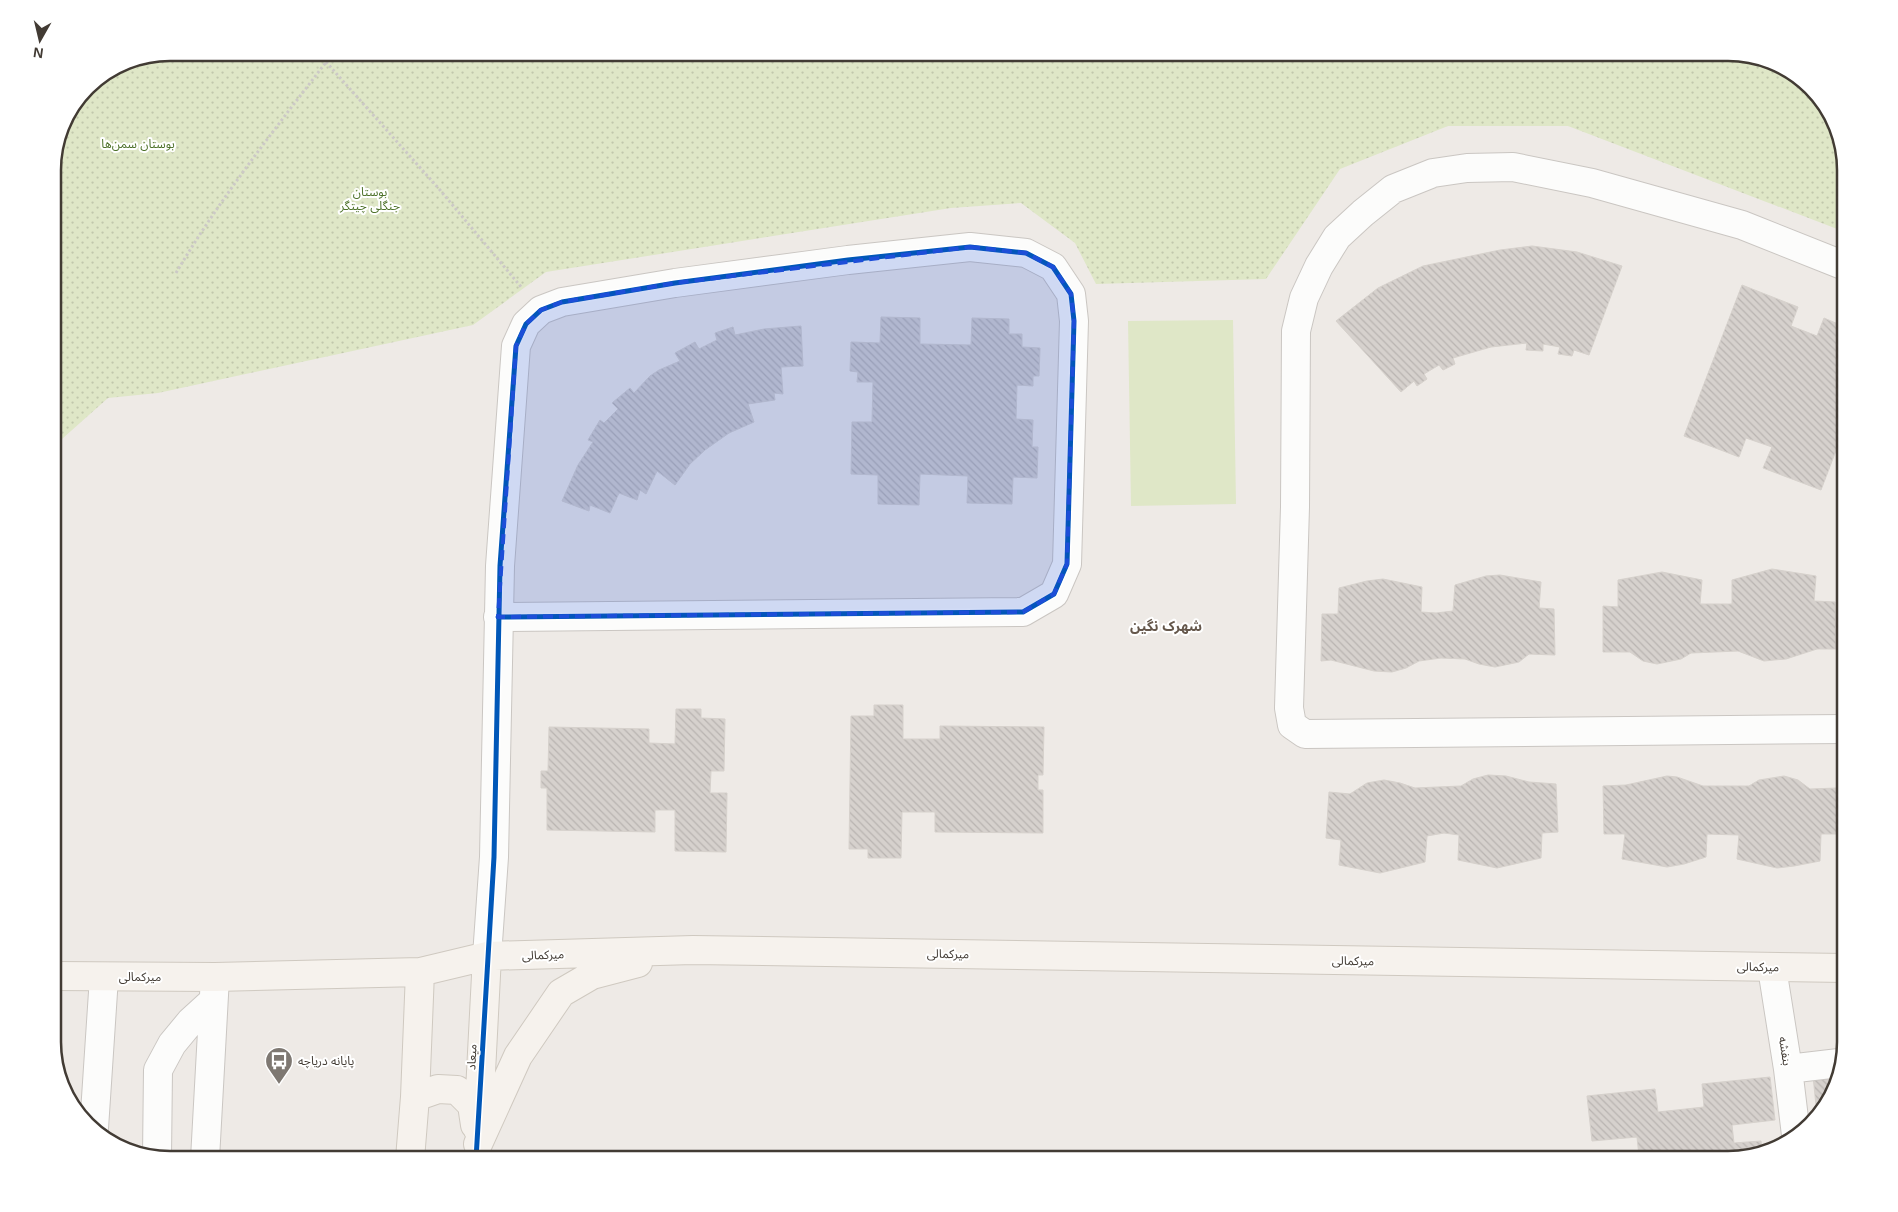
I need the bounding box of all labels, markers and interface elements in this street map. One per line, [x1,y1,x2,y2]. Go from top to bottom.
north arrow [15,15,65,65]
text: N [32,44,44,62]
park label: بوستان سمن‌ها [101,137,175,151]
park label: بوستان جنگلی چیتگر [339,185,400,214]
district label: شهرک نگین [1130,618,1202,635]
street label: میرکمالی [522,947,564,963]
street label: میرکمالی [927,947,969,961]
street label: میرکمالی [1332,954,1374,968]
street label: میرکمالی [1737,960,1779,974]
street label: میرکمالی [119,970,161,984]
street label: بنفشه [1776,1035,1794,1067]
street label: میعاد [464,1044,480,1070]
bus stop icon: پایانه دریاچه [264,1046,294,1085]
place label: پایانه دریاچه [298,1054,354,1069]

